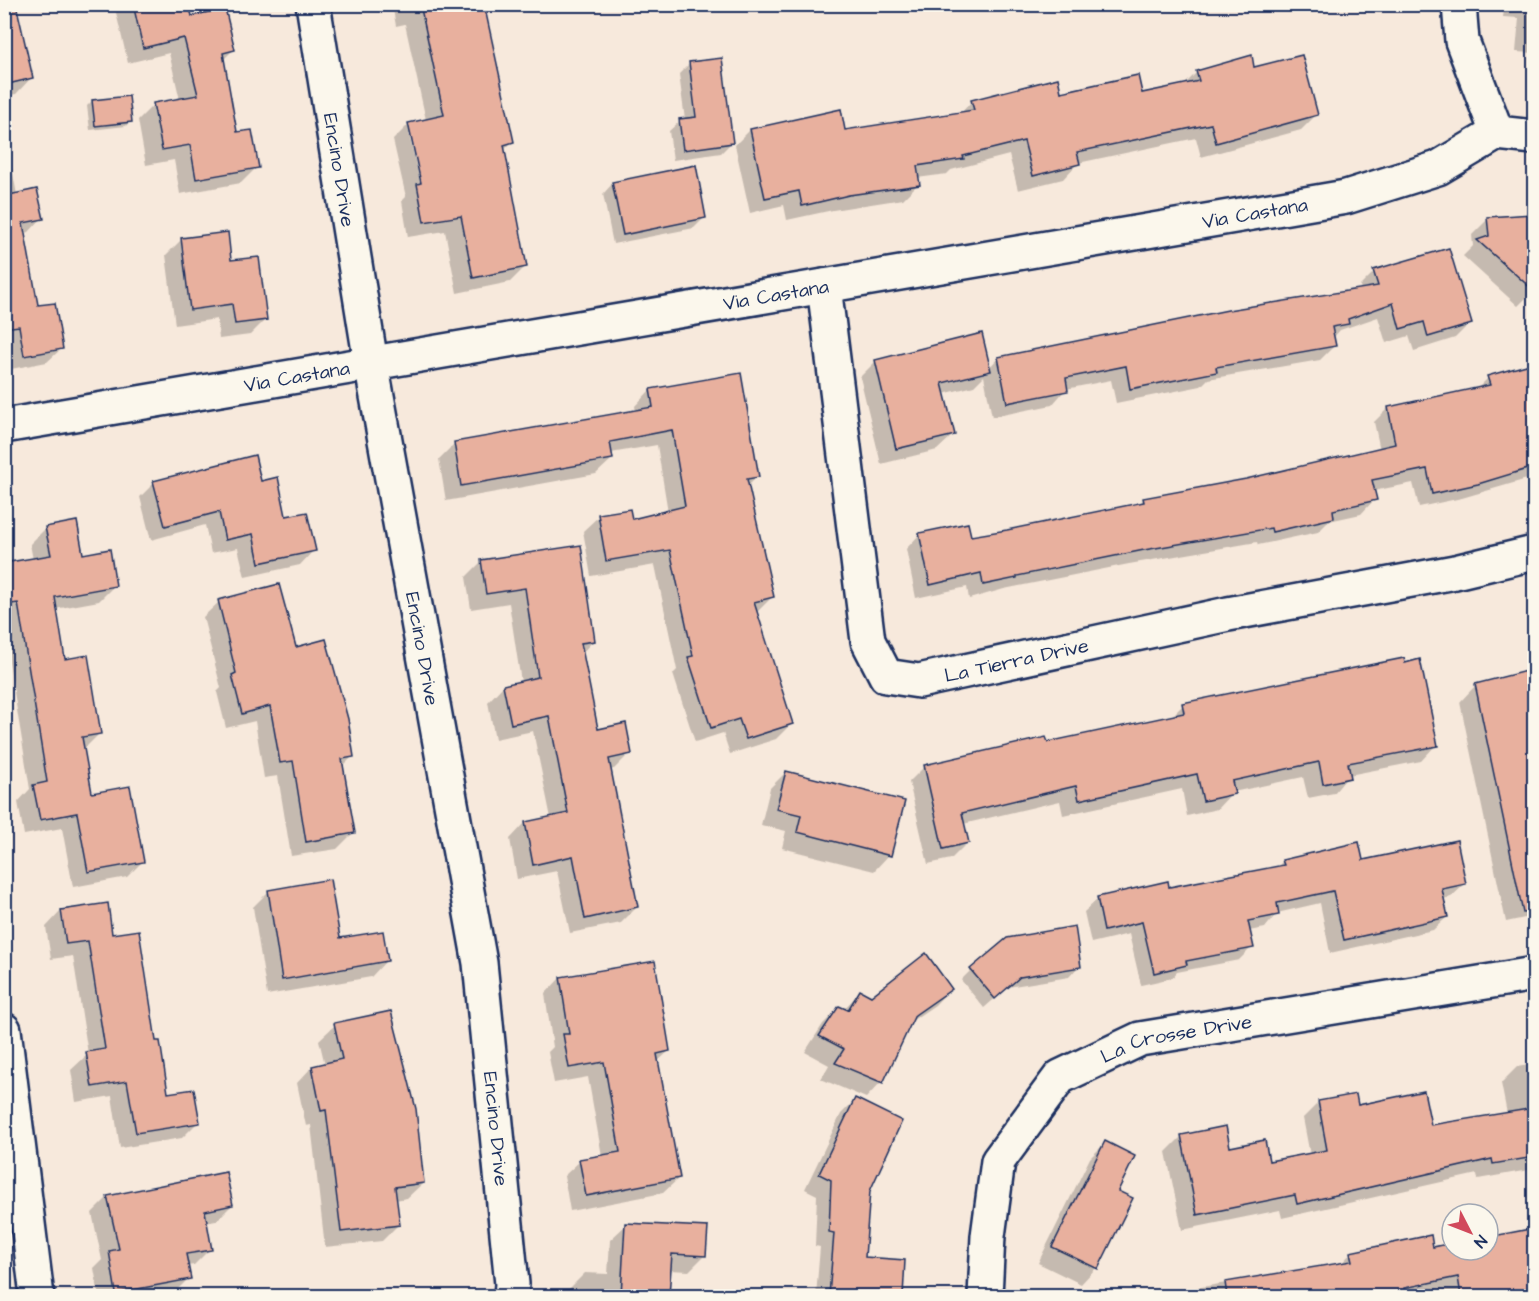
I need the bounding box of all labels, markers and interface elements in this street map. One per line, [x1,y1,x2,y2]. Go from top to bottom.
street label: Encino Drive [316,111,362,229]
street label: Via Castana [1200,191,1310,236]
street label: Via Castana [721,273,831,318]
street label: Via Castana [242,354,352,400]
street label: Encino Drive [398,590,446,708]
street label: La Tierra Drive [942,632,1091,690]
street label: La Crosse Drive [1096,1008,1254,1071]
street label: Encino Drive [476,1070,515,1188]
north arrow [1440,1202,1500,1262]
text: N [1469,1230,1492,1252]

